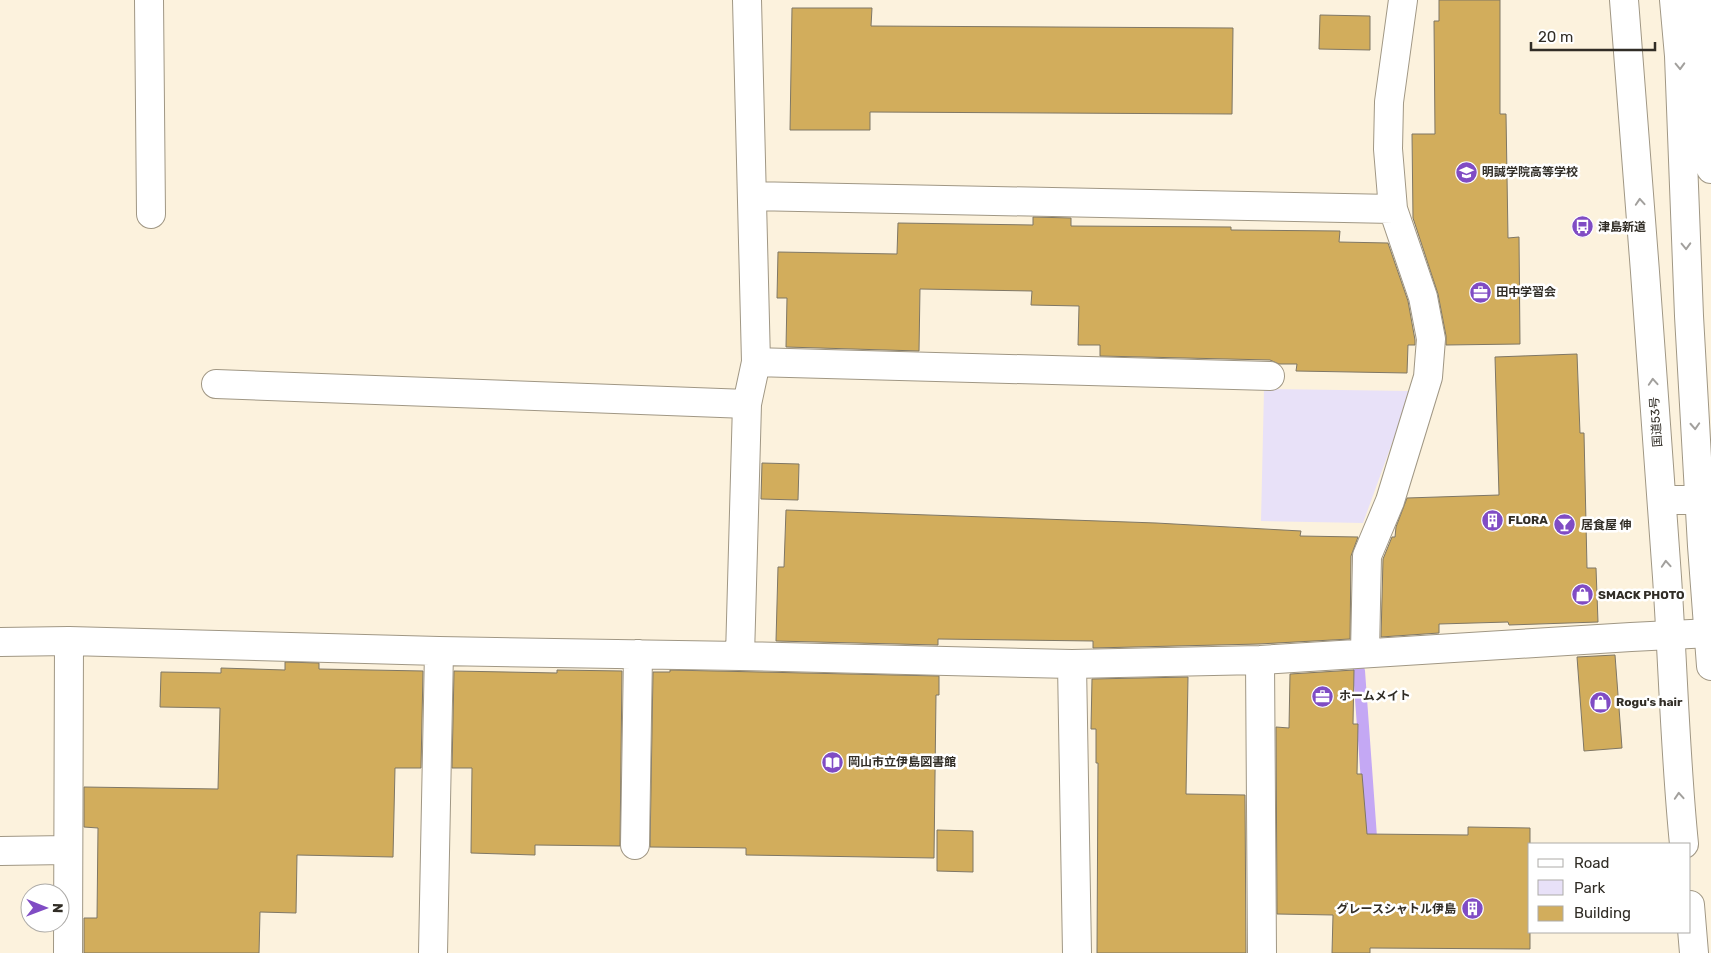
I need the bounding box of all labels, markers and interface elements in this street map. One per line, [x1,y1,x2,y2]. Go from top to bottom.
scale bar [1531,20,1655,52]
text: 20 m [1538,28,1573,46]
one-way arrow [1674,62,1685,70]
school or university icon: 明誠学院高等学校 [1454,160,1478,184]
place label: 明誠学院高等学校 [1482,165,1578,179]
one-way arrow [1634,198,1645,206]
bus stop icon: 津島新道 [1570,215,1594,239]
place label: 津島新道 [1598,220,1646,234]
one-way arrow [1681,242,1692,250]
office icon: 田中学習会 [1468,280,1492,304]
place label: 田中学習会 [1496,285,1556,299]
one-way arrow [1647,378,1658,386]
street label: 国道53号 [1647,396,1665,448]
one-way arrow [1690,422,1700,430]
building icon: FLORA [1480,508,1504,532]
place label: FLORA [1508,513,1548,527]
bar icon: 居食屋 伸 [1553,513,1577,537]
place label: 居食屋 伸 [1581,518,1632,532]
one-way arrow [1661,559,1672,567]
shop icon: SMACK PHOTO [1570,583,1594,607]
place label: SMACK PHOTO [1598,588,1685,602]
office icon: ホームメイト [1311,684,1335,708]
place label: ホームメイト [1339,689,1411,703]
shop icon: Rogu's hair [1588,690,1612,714]
place label: Rogu's hair [1616,695,1683,709]
library icon: 岡山市立伊島図書館 [820,750,844,774]
place label: 岡山市立伊島図書館 [848,755,956,769]
one-way arrow [1674,791,1685,799]
legend [1528,843,1691,933]
text: Road [1574,854,1610,872]
text: Park [1574,879,1605,897]
north arrow [20,883,70,933]
building icon: グレースシャトル伊島 [1460,897,1484,921]
place label: グレースシャトル伊島 [1337,902,1456,916]
text: N [49,903,66,913]
text: Building [1574,904,1631,922]

